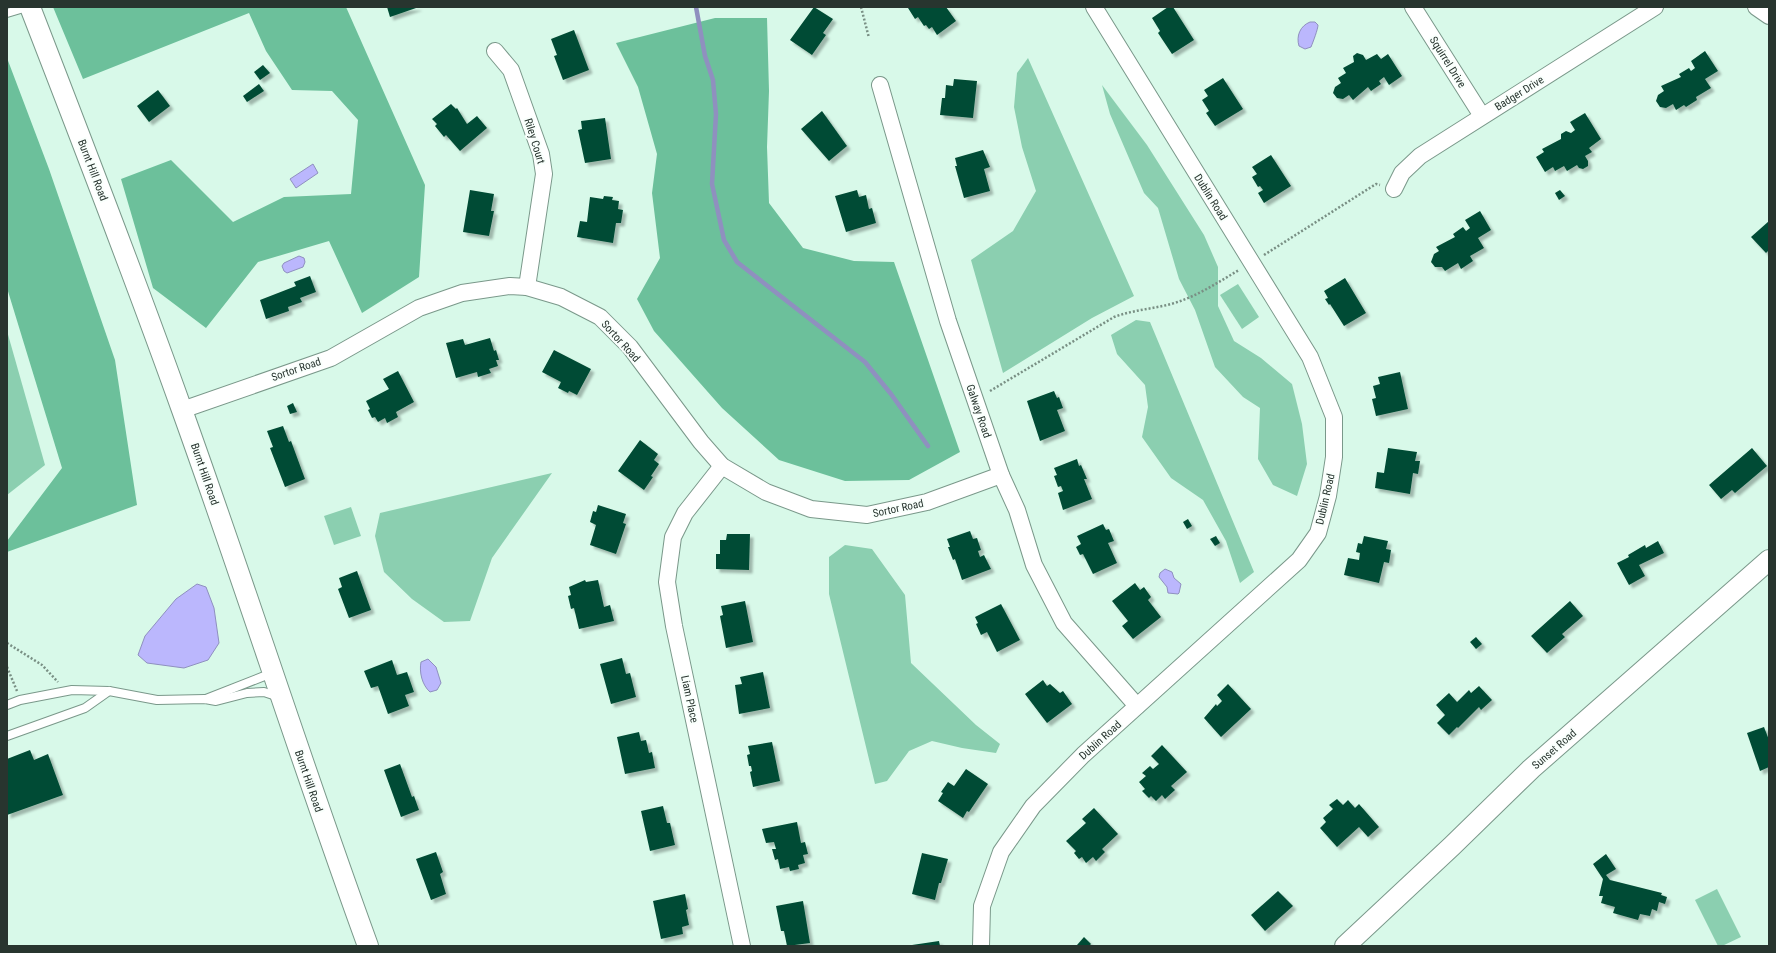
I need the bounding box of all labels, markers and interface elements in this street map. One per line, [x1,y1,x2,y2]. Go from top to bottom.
street label: Squirrel Drive [1427,34,1468,90]
street label: Badger Drive [1492,73,1546,114]
street label: Riley Court [521,117,548,166]
street label: Burnt Hill Road [75,138,110,203]
street label: Dublin Road [1191,172,1230,223]
street label: Sortor Road [599,318,643,365]
street label: Sortor Road [270,355,323,384]
street label: Galway Road [963,383,994,440]
street label: Burnt Hill Road [188,441,221,507]
street label: Dublin Road [1313,472,1338,526]
street label: Sortor Road [872,497,925,520]
street label: Liam Place [678,674,701,724]
street label: Dublin Road [1077,718,1124,763]
street label: Sunset Road [1530,727,1579,772]
street label: Burnt Hill Road [292,748,325,814]

